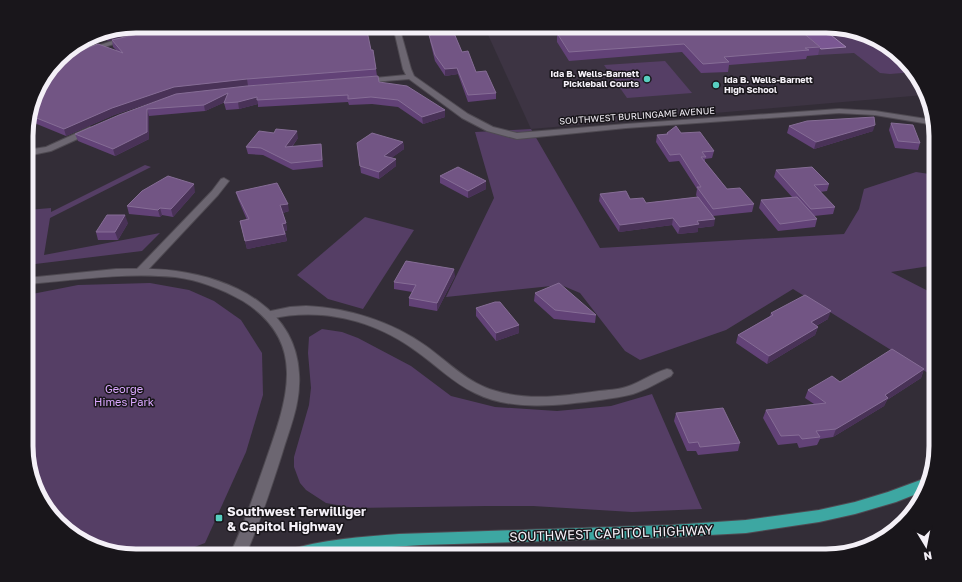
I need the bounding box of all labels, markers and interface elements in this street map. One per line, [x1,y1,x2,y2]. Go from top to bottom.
place label: Ida B. Wells-Barnett Pickleball Courts [550,68,639,89]
marker: Ida B. Wells-Barnett Pickleball Courts [642,74,652,84]
place label: Ida B. Wells-Barnett High School [724,74,813,95]
marker: Ida B. Wells-Barnett High School [711,80,721,90]
street label: SOUTHWEST BURLINGAME AVENUE [559,105,715,126]
park label: George Himes Park [94,382,154,408]
place label: Southwest Terwilliger & Capitol Highway [227,503,366,534]
marker: Southwest Terwilliger & Capitol Highway [214,513,224,523]
street label: SOUTHWEST CAPITOL HIGHWAY [509,521,714,545]
north arrow [906,526,946,566]
text: N [923,549,933,563]

